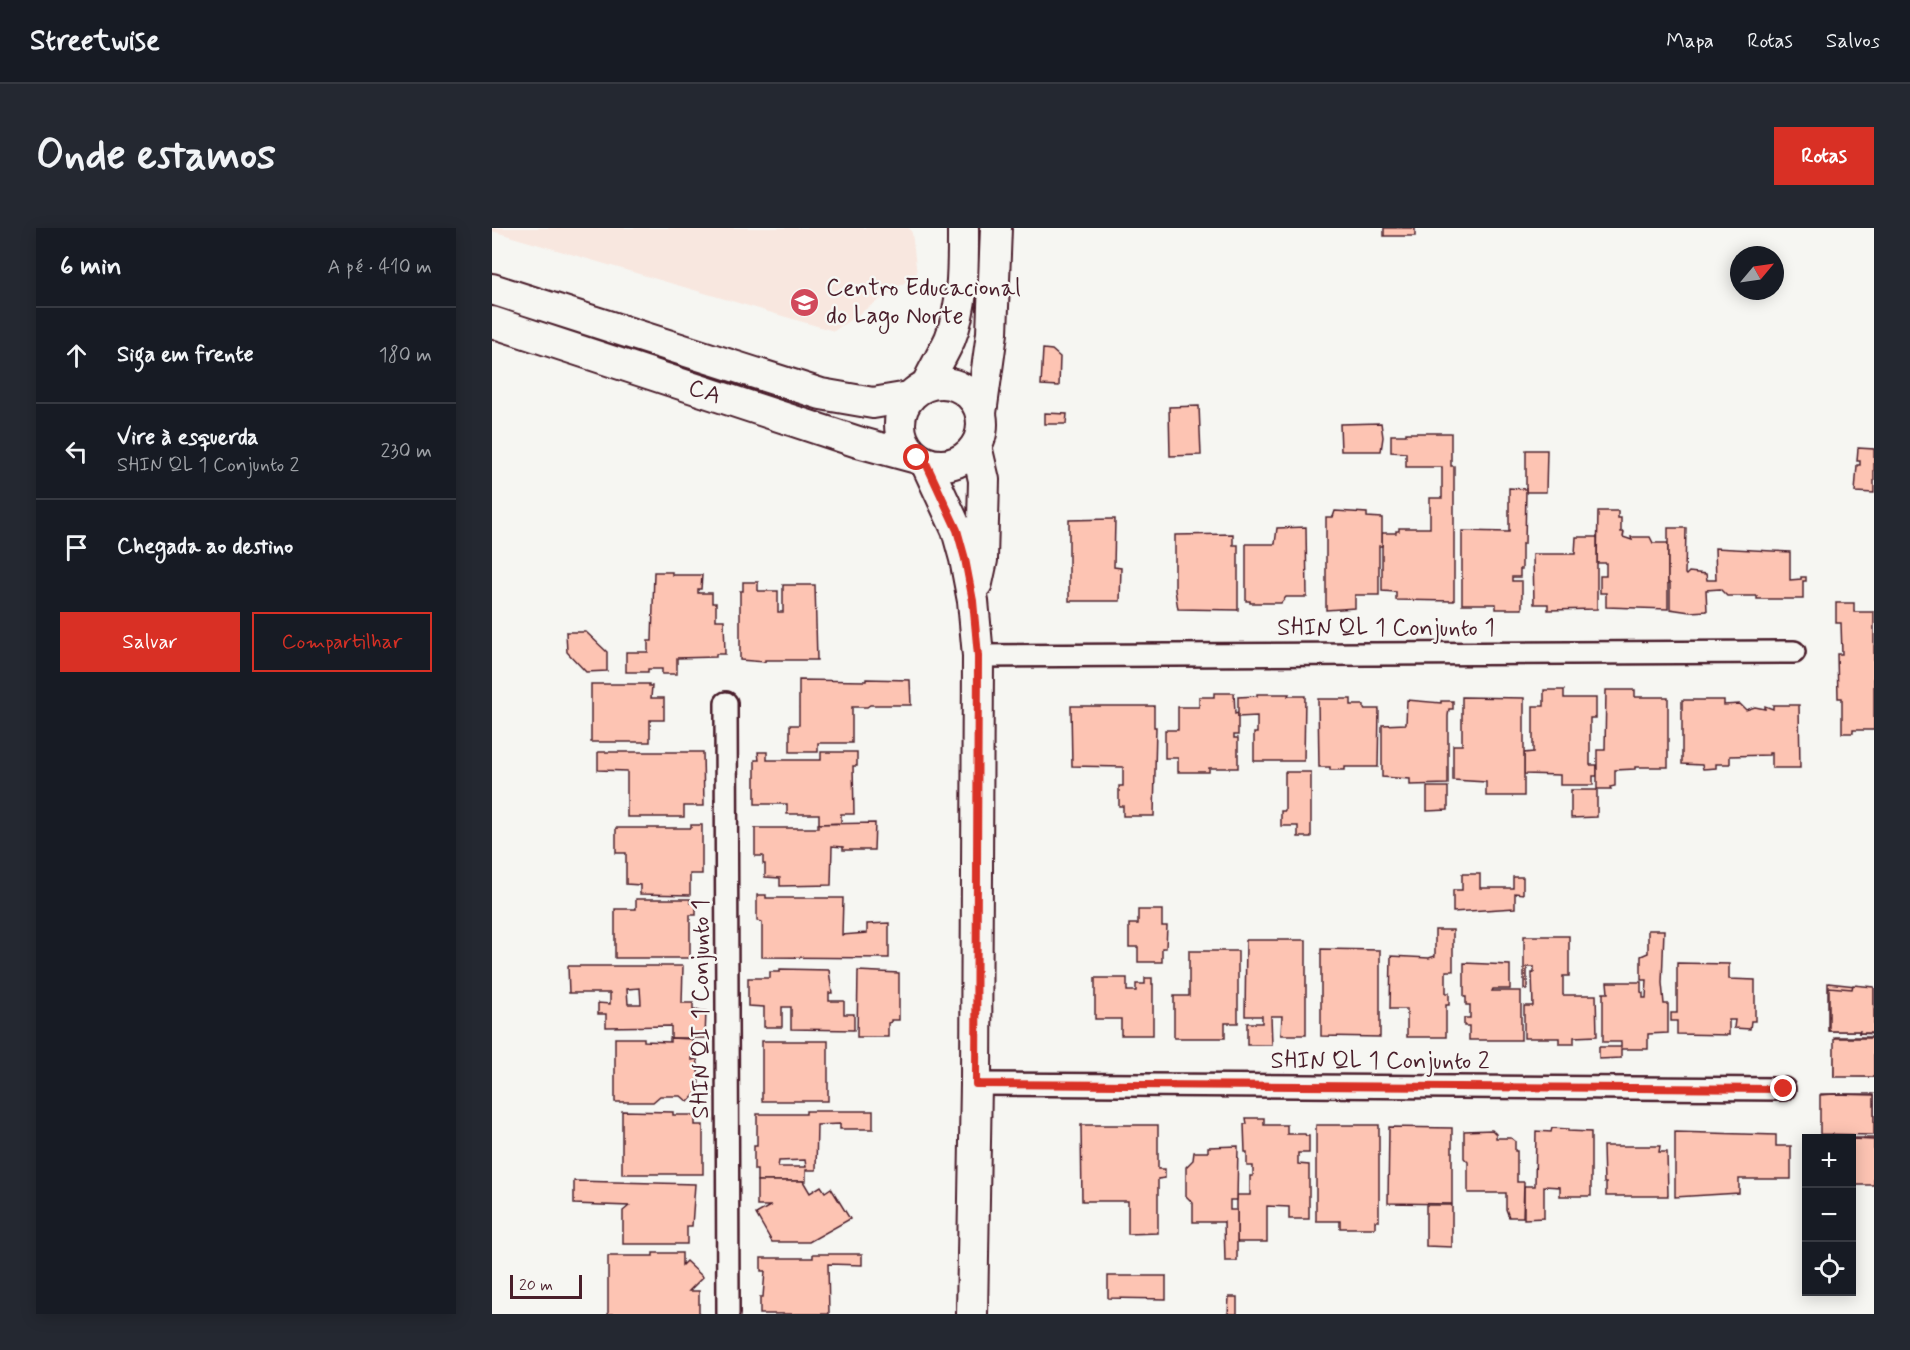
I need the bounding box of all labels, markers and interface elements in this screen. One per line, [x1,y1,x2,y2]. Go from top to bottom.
text: Streetwise [30,23,160,60]
text: Mapa [1666,27,1714,55]
text: Rotas [1747,27,1793,55]
text: Salvos [1826,27,1880,55]
button: Rotas [1774,127,1874,185]
text: Onde estamos [36,129,276,184]
north arrow [1730,246,1784,300]
text: 6 min [60,250,122,284]
text: A pé · 410 m [328,254,432,281]
place label: Centro Educacional do Lago Norte [826,273,1021,334]
school or university icon: Centro Educacional do Lago Norte [789,286,821,318]
icon: ahead [60,339,93,372]
text: Siga em frente [117,341,254,369]
text: 180 m [379,342,432,369]
street label: CA [684,372,725,412]
text: Vire à esquerda [117,424,258,452]
icon: left [60,435,93,468]
text: 230 m [380,438,432,465]
route start [903,444,929,470]
text: SHIN QL 1 Conjunto 2 [117,452,299,479]
icon: arrive [60,531,93,564]
text: Chegada ao destino [117,533,293,561]
button: Salvar [60,612,240,672]
button: Compartilhar [252,612,432,672]
street label: SHIN QL 1 Conjunto 1 [1277,613,1495,644]
street label: SHIN QI 1 Conjunto 1 [686,899,717,1119]
street label: SHIN QL 1 Conjunto 2 [1271,1046,1490,1077]
route end [1770,1075,1796,1101]
map controls [1802,1134,1856,1296]
button: + [1802,1134,1856,1188]
button: − [1802,1188,1856,1242]
button: locate [1802,1242,1856,1296]
scale bar [510,1272,582,1300]
text: 20 m [519,1275,553,1296]

